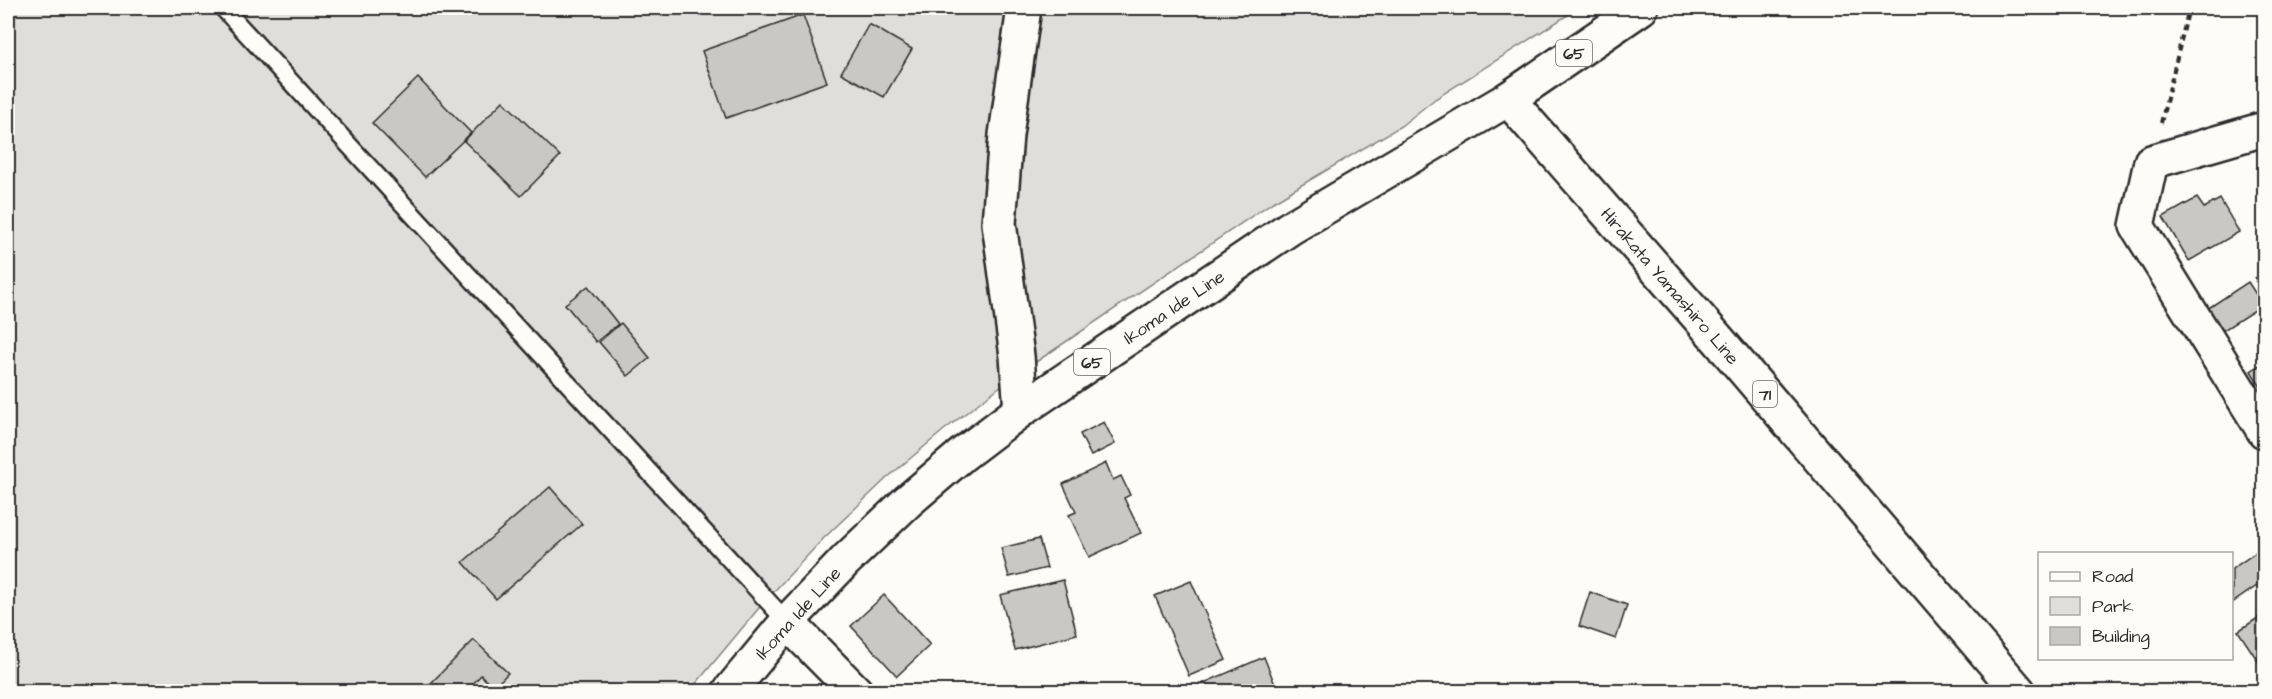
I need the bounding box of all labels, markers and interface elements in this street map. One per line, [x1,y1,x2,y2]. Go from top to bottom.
road number: 65 [1556,40,1592,66]
street label: Hirakata Yamashiro Line [1594,203,1745,370]
street label: Ikoma Ide Line [1119,264,1230,351]
road number: 65 [1074,349,1110,375]
road number: 71 [1753,381,1777,407]
legend [2038,552,2233,660]
street label: Ikoma Ide Line [750,561,847,665]
text: Road [2092,564,2133,589]
text: Park [2092,594,2134,619]
text: Building [2092,624,2150,650]

